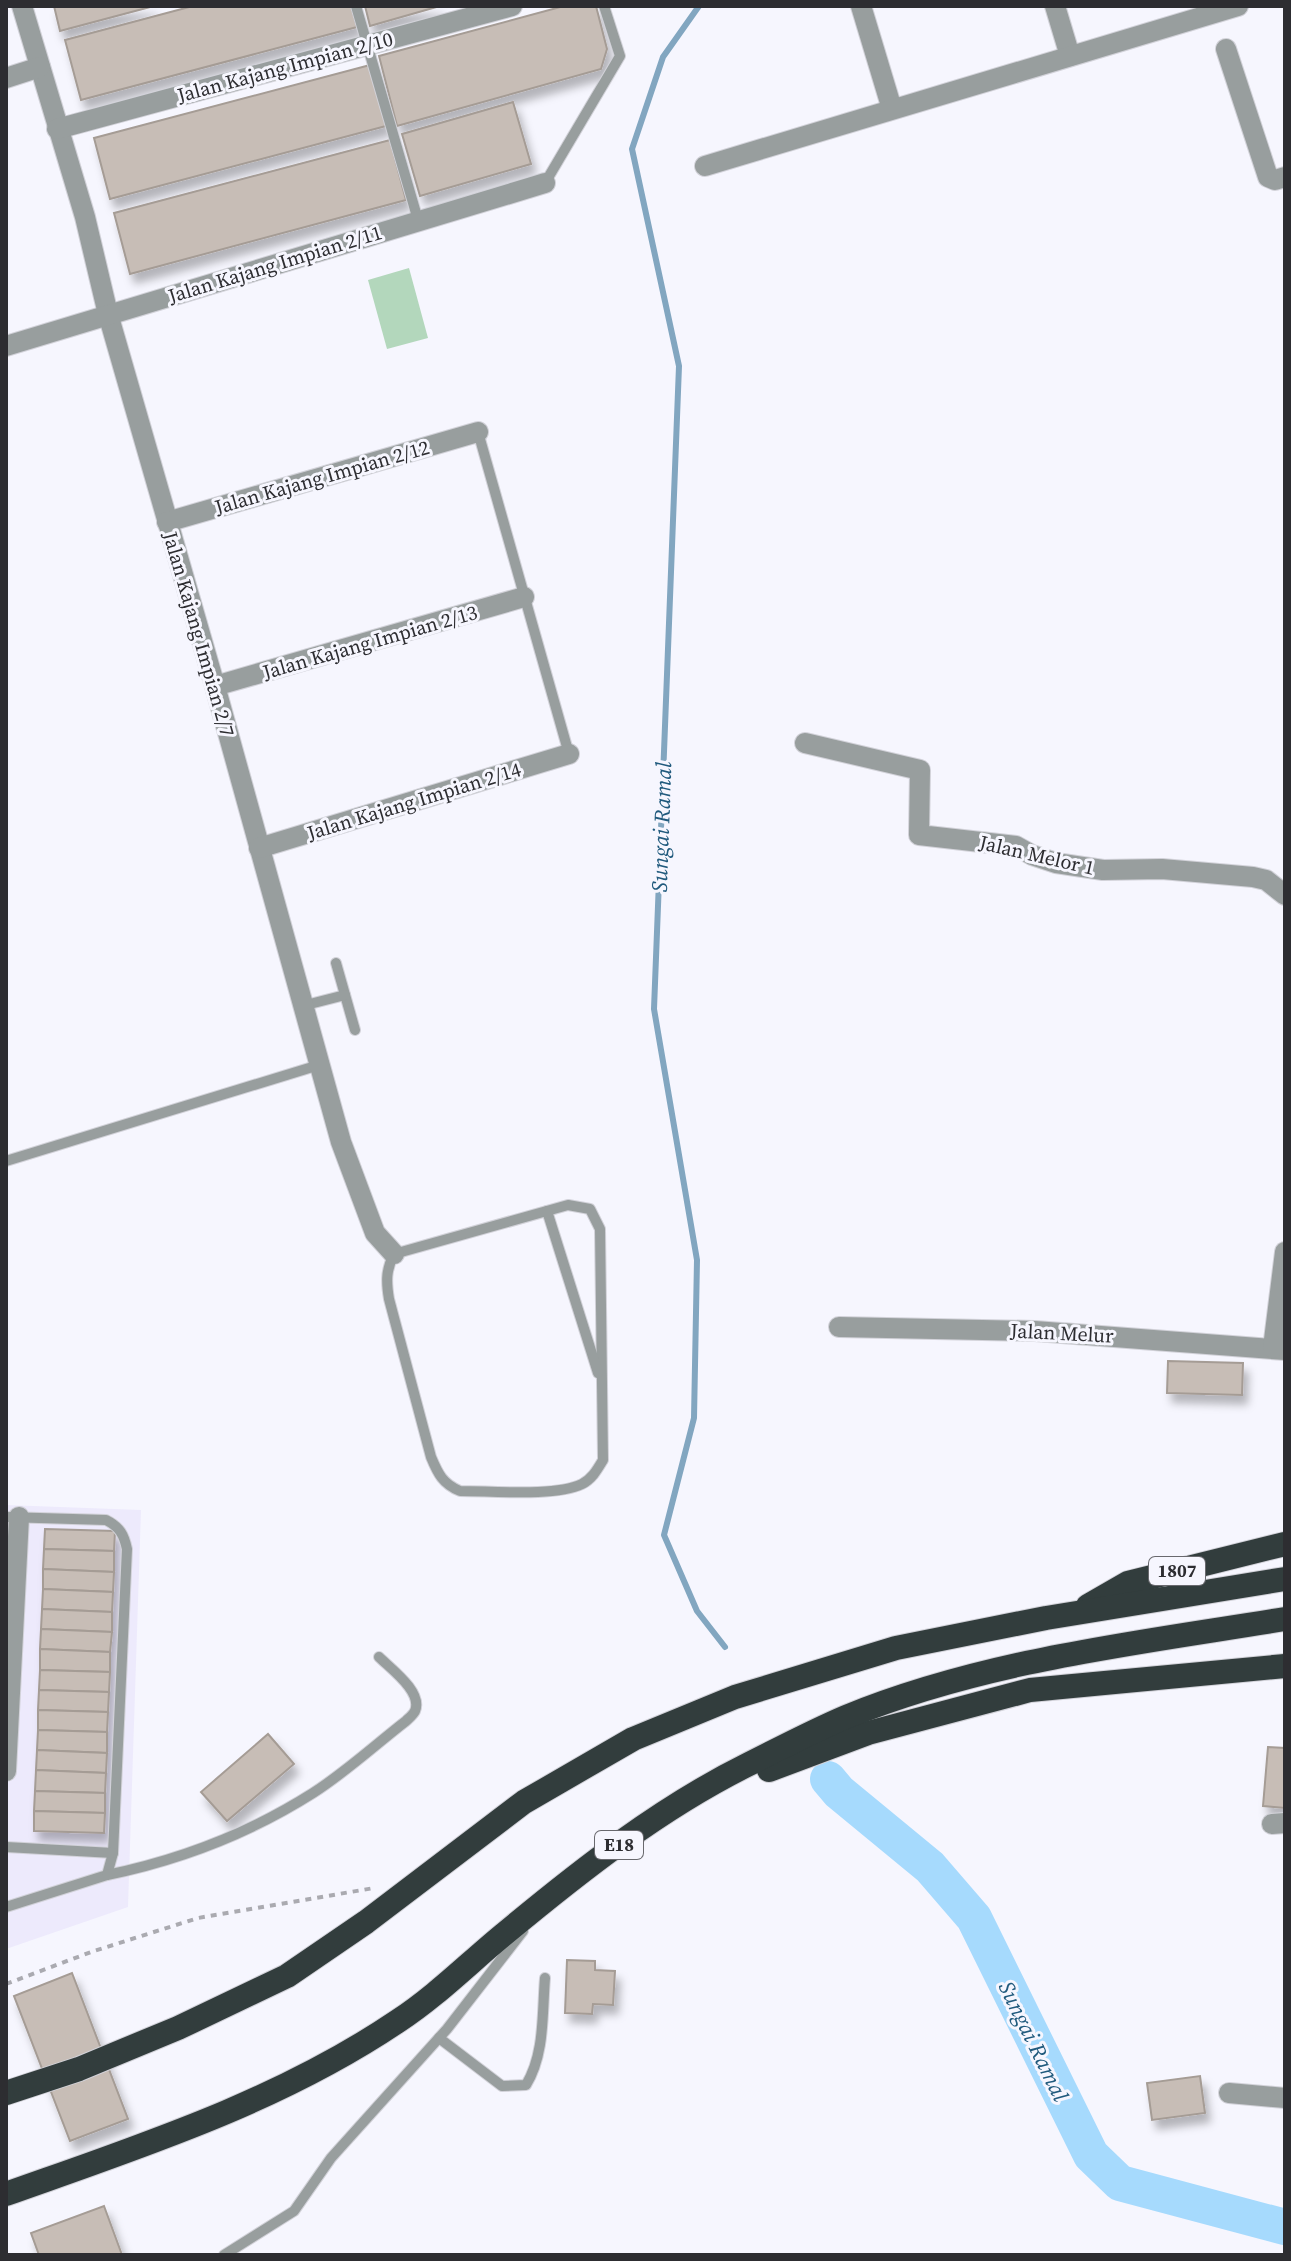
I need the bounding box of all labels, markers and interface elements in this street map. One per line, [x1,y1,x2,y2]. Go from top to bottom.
street label: Jalan Kajang Impian 2/10 [173,25,396,110]
street label: Jalan Kajang Impian 2/11 [164,218,385,310]
street label: Jalan Kajang Impian 2/12 [210,433,433,521]
street label: Jalan Kajang Impian 2/7 [156,527,242,740]
street label: Jalan Kajang Impian 2/13 [258,598,481,686]
street label: Jalan Kajang Impian 2/14 [303,755,524,847]
water label: Sungai Ramal [644,761,678,893]
street label: Jalan Melor 1 [976,828,1097,882]
street label: Jalan Melur [1009,1316,1115,1350]
road number: 1807 [1149,1557,1205,1585]
road number: E18 [595,1831,643,1859]
water label: Sungai Ramal [992,1976,1076,2107]

